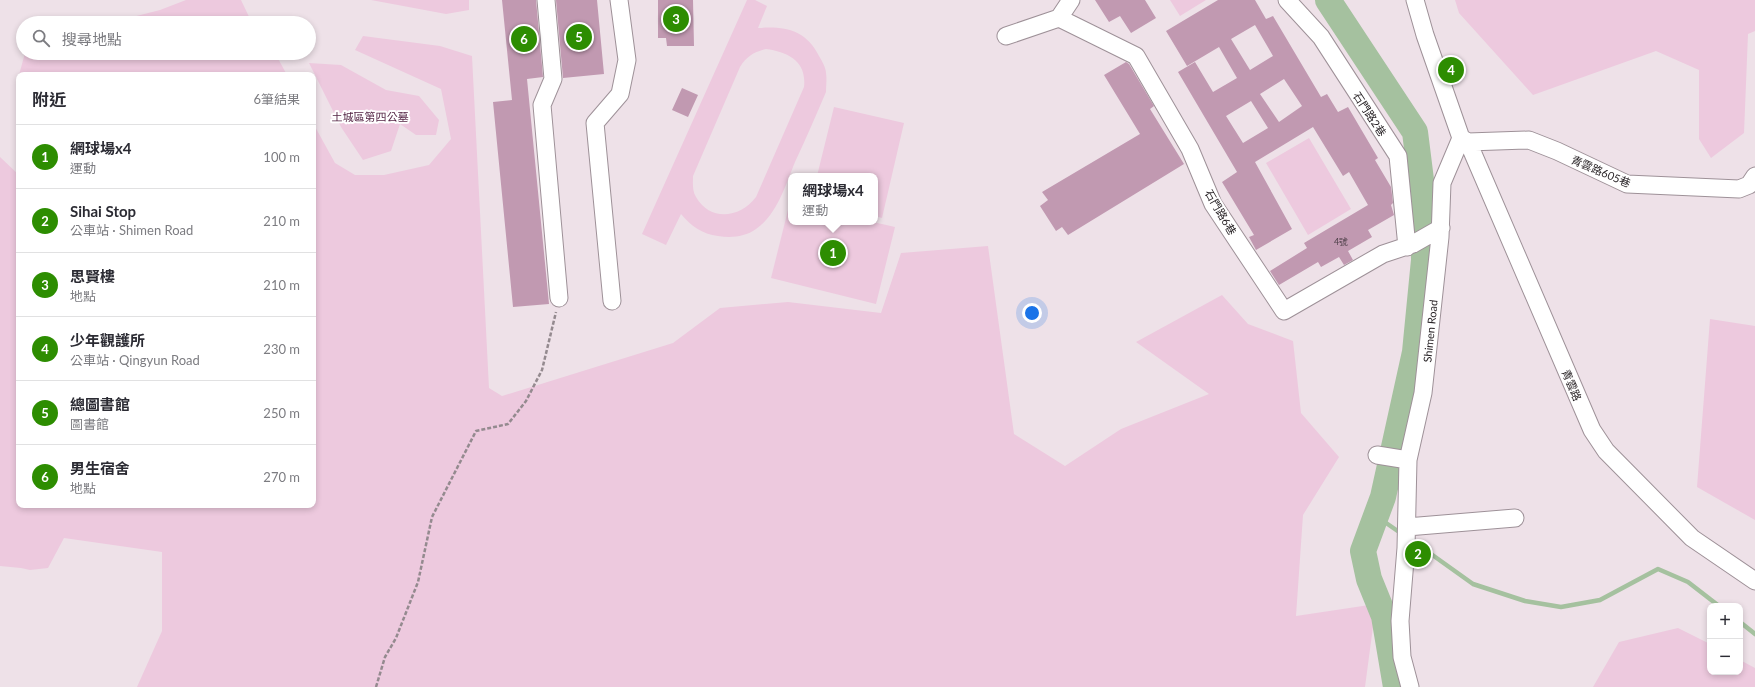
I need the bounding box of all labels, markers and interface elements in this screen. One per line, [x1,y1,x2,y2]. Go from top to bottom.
pin: 3 [663,4,689,34]
search box [16,16,316,60]
pin: 5 [566,22,592,52]
pin: 6 [511,24,537,54]
icon: search [30,27,52,49]
text: 搜尋地點 [62,30,122,48]
pin: 4 [1438,55,1464,85]
text: 附近 [32,89,66,110]
street label: 石門路2巷 [1351,89,1389,139]
text: 6筆結果 [253,91,300,107]
park label: 土城區第四公墓 [332,110,409,123]
text: 網球場x4 [70,139,132,157]
text: 1 [41,149,49,165]
text: 100 m [263,149,300,165]
street label: 青雲路605巷 [1569,153,1633,189]
text: 運動 [70,160,96,176]
popup [788,173,878,225]
text: 網球場x4 [802,181,864,199]
street label: 石門路6巷 [1203,187,1239,237]
text: Sihai Stop [70,202,136,220]
text: 運動 [802,202,828,218]
text: 2 [41,213,49,229]
text: 210 m [263,213,300,229]
text: 公車站 · Shimen Road [70,222,193,238]
house number: 4號 [1334,236,1348,247]
pin: 1 [820,238,846,268]
text: 思賢樓 [70,267,115,285]
text: 3 [41,277,49,293]
text: 210 m [263,277,300,293]
text: 地點 [70,288,96,304]
street label: Shimen Road [1420,299,1440,363]
your location [1022,303,1042,323]
text: 少年觀護所 [70,331,145,349]
text: 4 [41,341,49,357]
text: 230 m [263,341,300,357]
text: 公車站 · Qingyun Road [70,352,200,368]
street label: 青雲路 [1560,367,1584,403]
text: 總圖書館 [70,395,130,413]
text: 5 [41,405,49,421]
text: 250 m [263,405,300,421]
text: 圖書館 [70,416,109,432]
text: 男生宿舍 [70,459,130,477]
text: 6 [41,469,49,485]
text: 270 m [263,469,300,485]
text: 地點 [70,480,96,496]
pin: 2 [1405,539,1431,569]
map controls [1707,603,1743,675]
button: + [1707,603,1743,639]
button: − [1707,639,1743,675]

